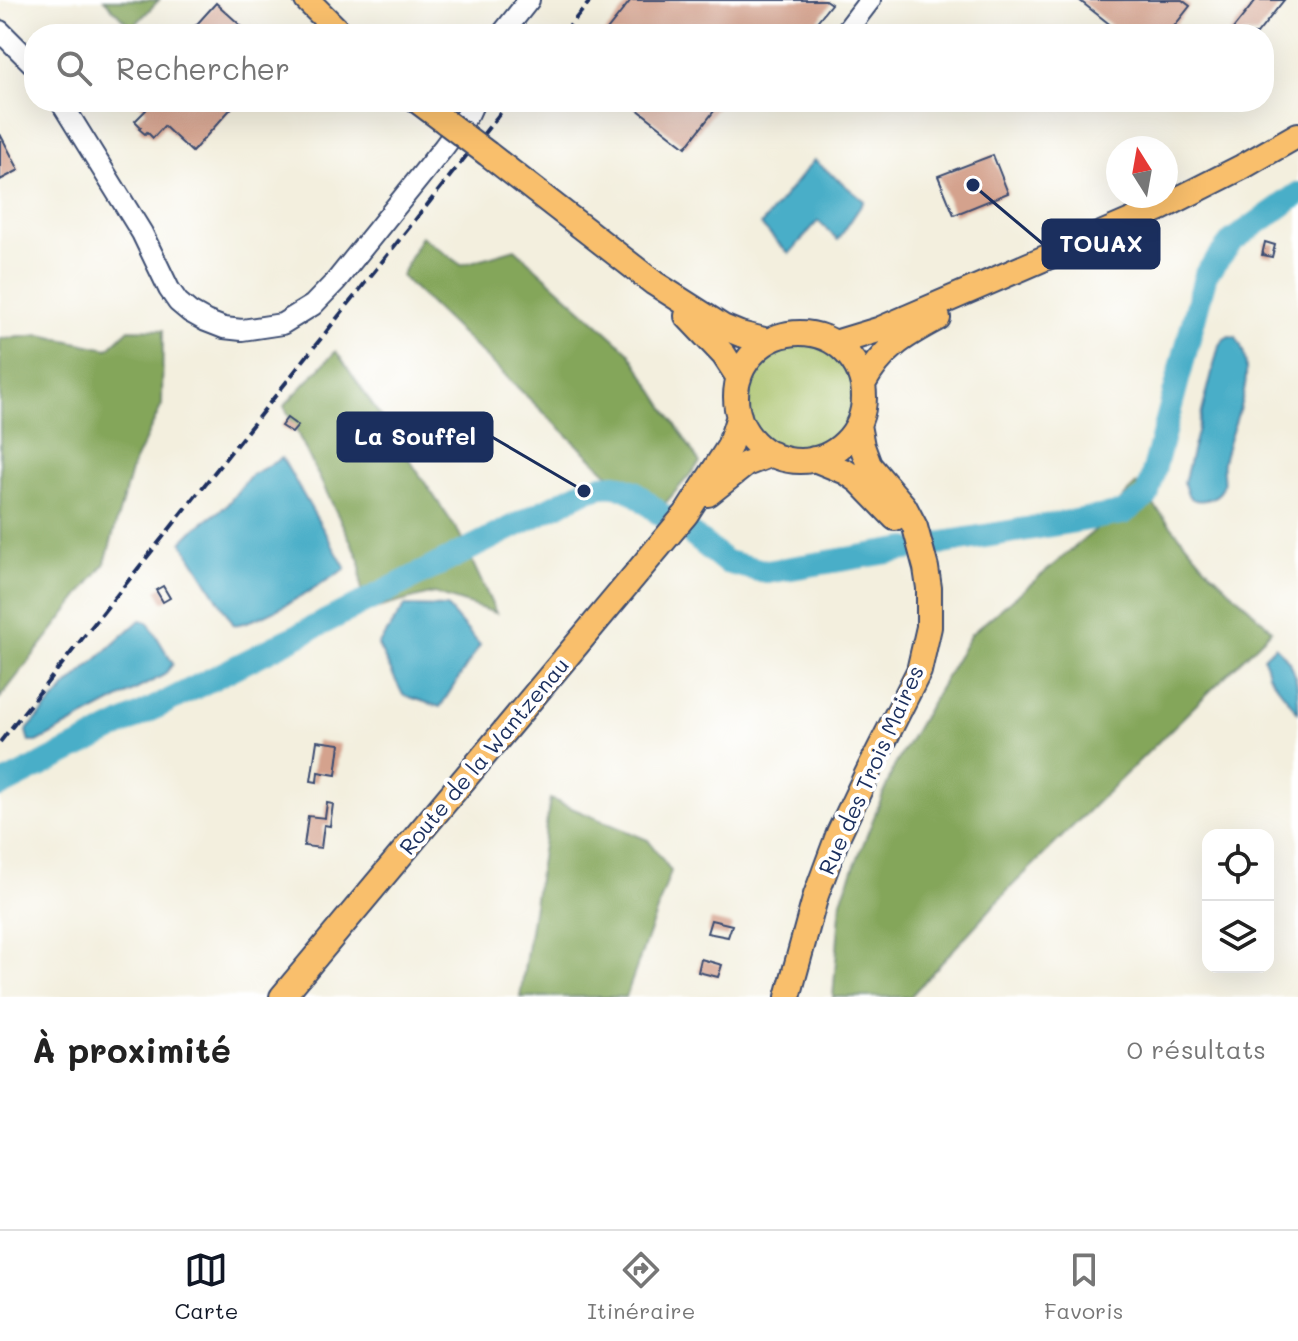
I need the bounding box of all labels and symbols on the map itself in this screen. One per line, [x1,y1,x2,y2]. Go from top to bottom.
north arrow [1106,136,1178,208]
callout: TOUAX [1043,220,1159,268]
text: TOUAX [1059,227,1143,258]
callout: La Souffel [338,413,492,461]
text: La Souffel [354,420,476,451]
street label: Route de la Wantzenau [392,651,575,860]
street label: Rue des Trois Maires [811,661,930,879]

